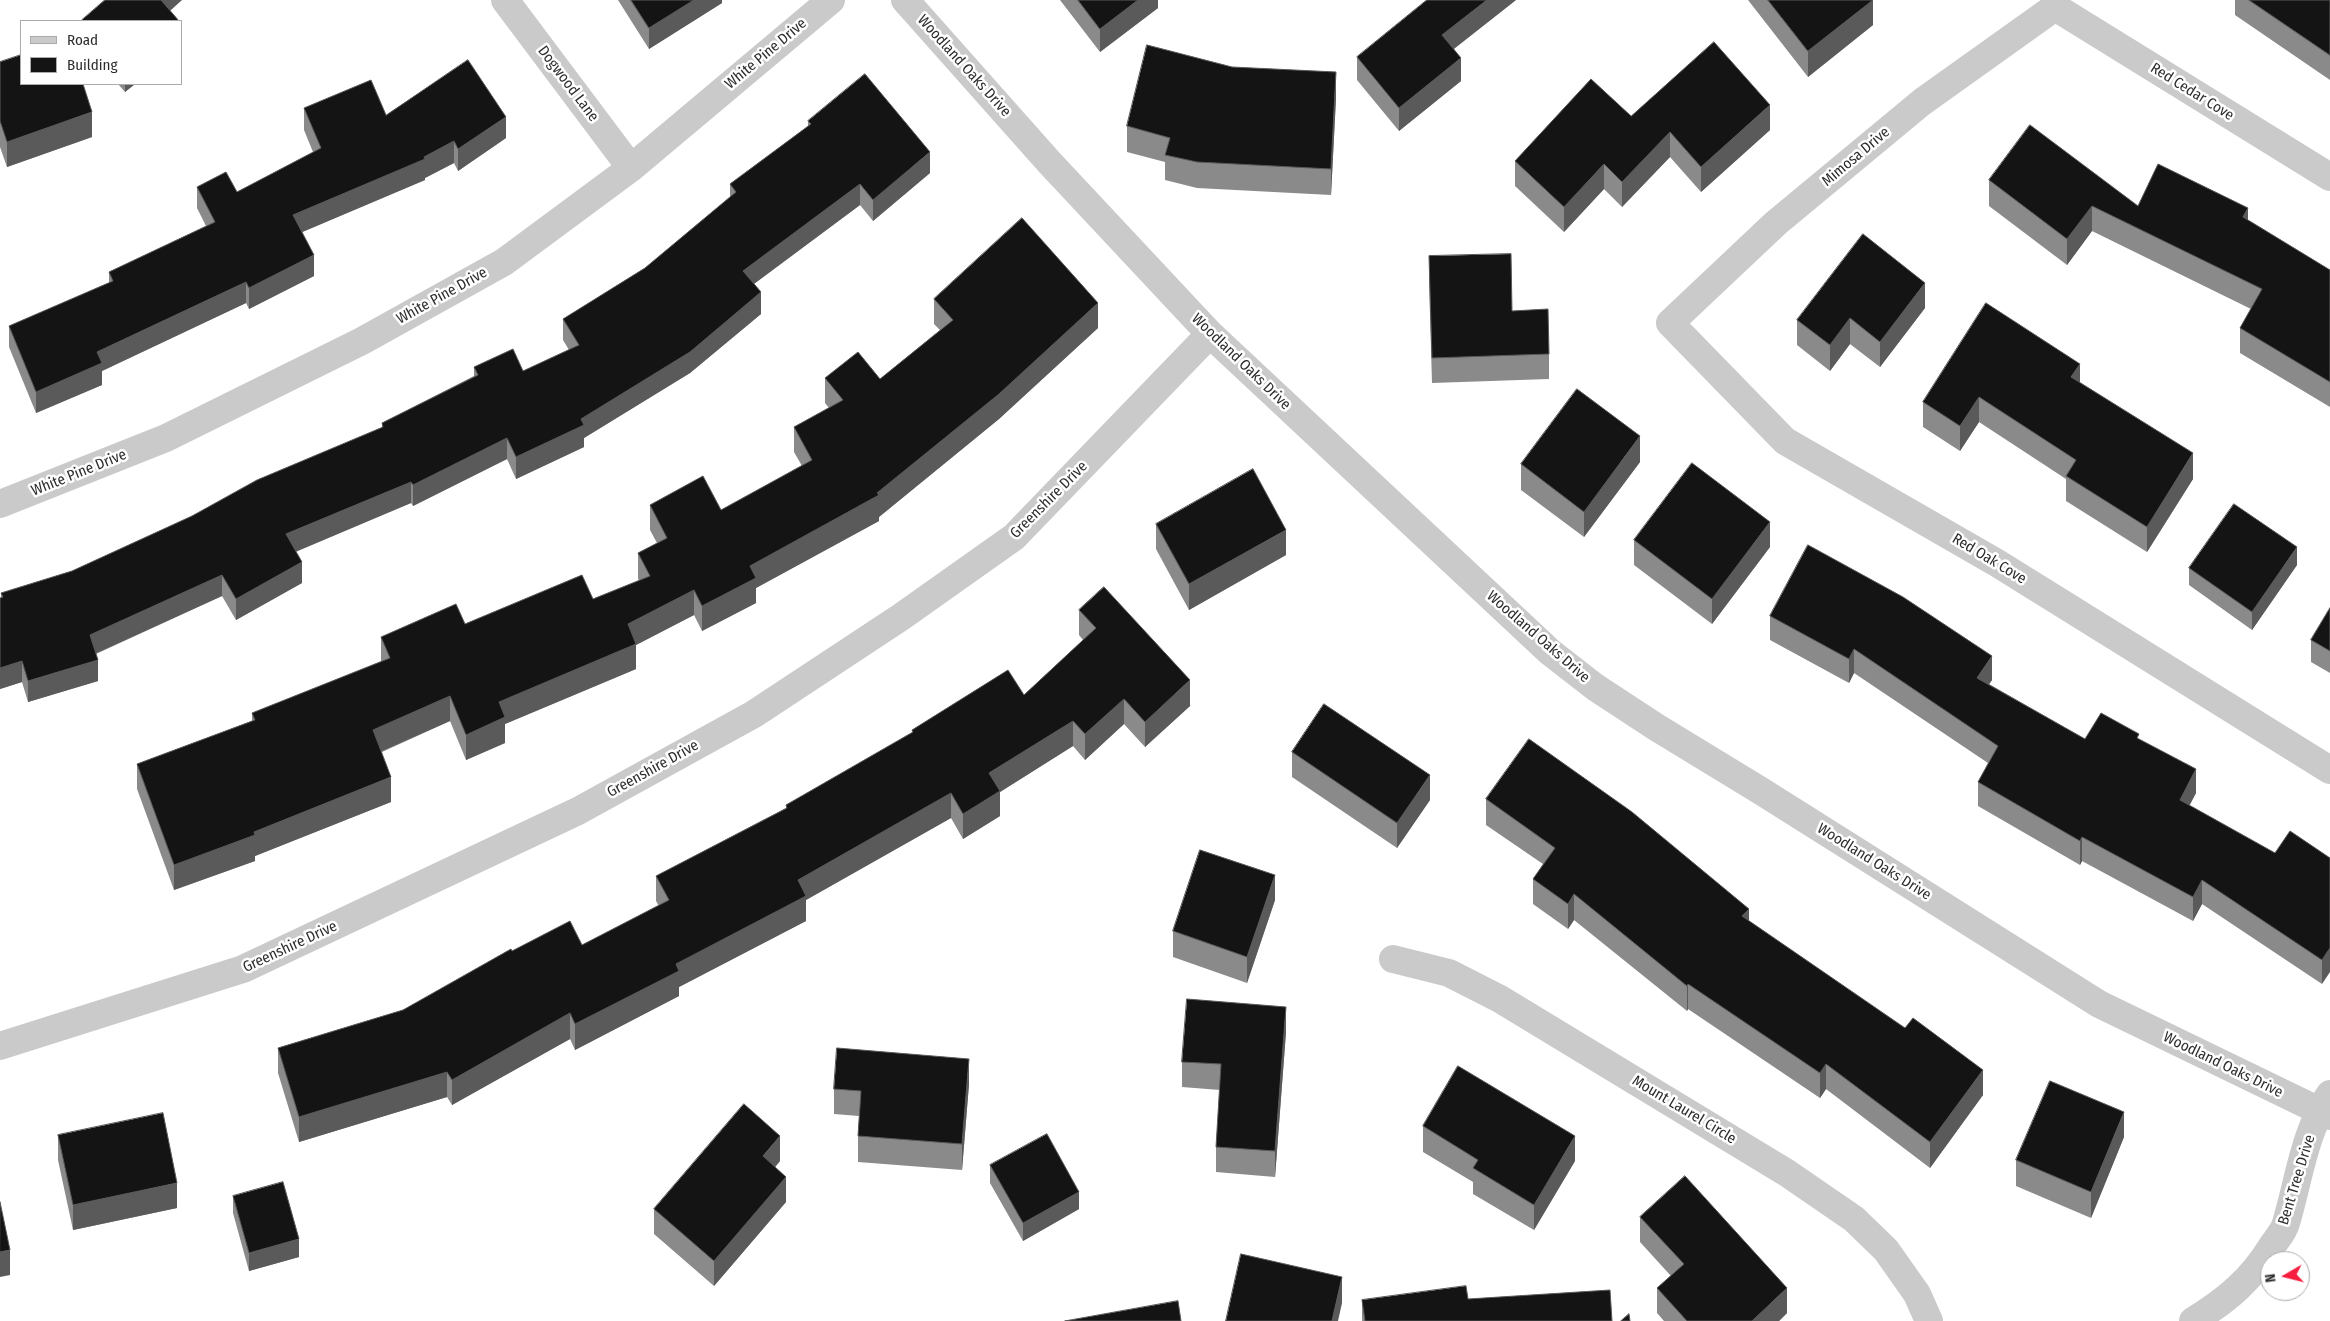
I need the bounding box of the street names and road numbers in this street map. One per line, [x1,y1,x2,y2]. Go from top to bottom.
street label: Woodland Oaks Drive [914,11,1014,121]
street label: White Pine Drive [722,15,810,93]
street label: Dogwood Lane [534,43,602,125]
street label: Red Cedar Cove [2147,59,2237,125]
street label: Mimosa Drive [1819,123,1893,191]
street label: White Pine Drive [394,264,490,328]
street label: Woodland Oaks Drive [1188,310,1294,414]
street label: White Pine Drive [29,446,129,500]
street label: Greenshire Drive [1007,458,1091,542]
street label: Red Oak Cove [1949,530,2029,588]
street label: Woodland Oaks Drive [1483,587,1593,687]
street label: Greenshire Drive [604,736,702,802]
street label: Woodland Oaks Drive [1814,820,1934,904]
street label: Greenshire Drive [240,917,340,977]
street label: Woodland Oaks Drive [2160,1028,2286,1102]
street label: Mount Laurel Circle [1629,1072,1739,1148]
street label: Bent Tree Drive [2275,1133,2319,1227]

